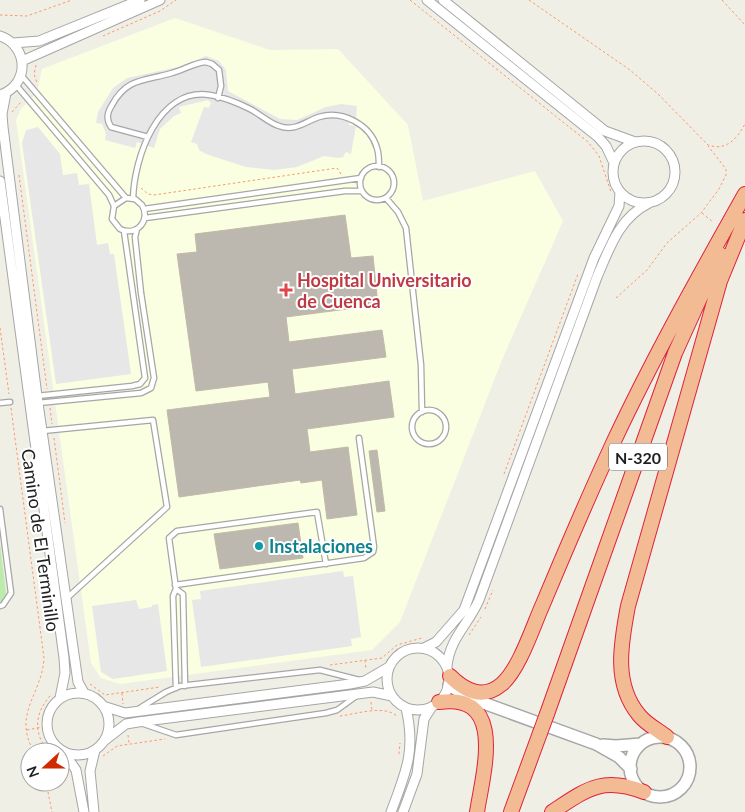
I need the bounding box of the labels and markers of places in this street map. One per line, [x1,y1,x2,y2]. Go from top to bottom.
place label: Hospital Universitario de Cuenca [297,269,472,312]
marker: Hospital Universitario de Cuenca [279,283,293,297]
place label: Instalaciones [269,535,373,557]
marker: Instalaciones [253,540,265,552]

